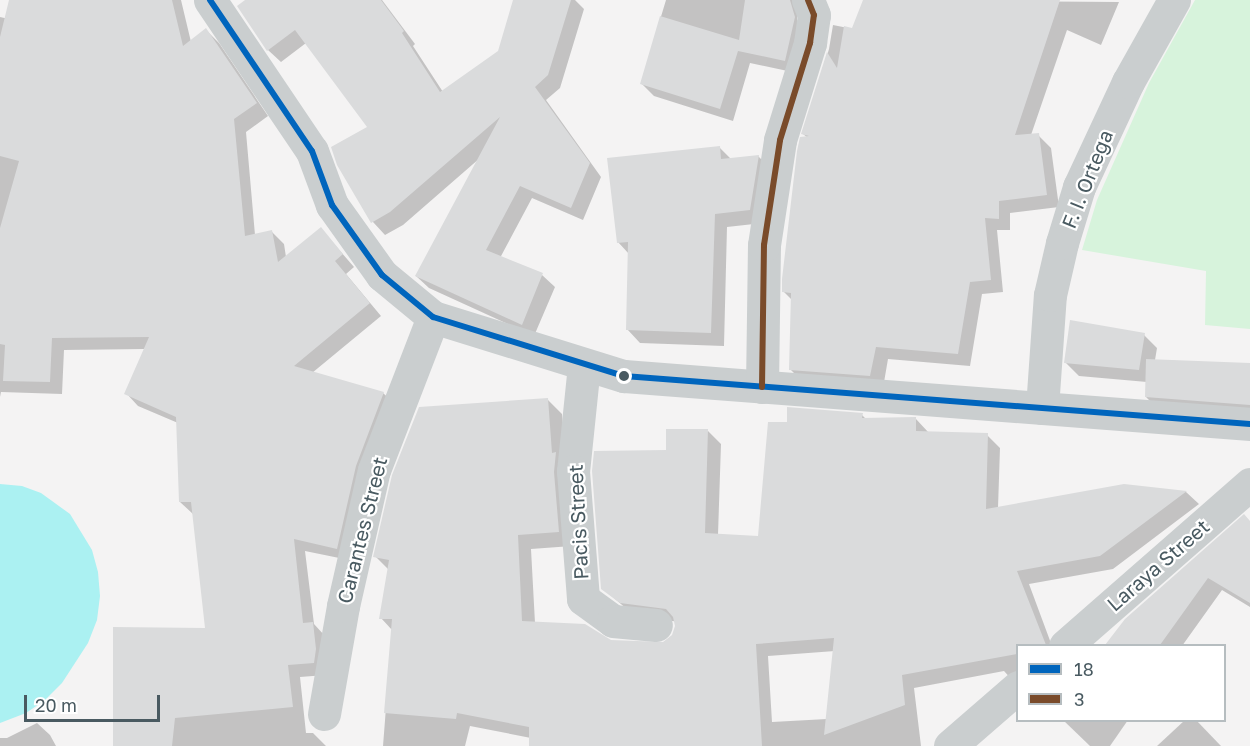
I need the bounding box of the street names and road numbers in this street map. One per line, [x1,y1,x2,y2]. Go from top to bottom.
street label: F. I. Ortega [1056,126,1118,232]
street label: Carantes Street [332,454,392,606]
street label: Pacis Street [563,464,593,580]
street label: Laraya Street [1102,514,1214,616]

